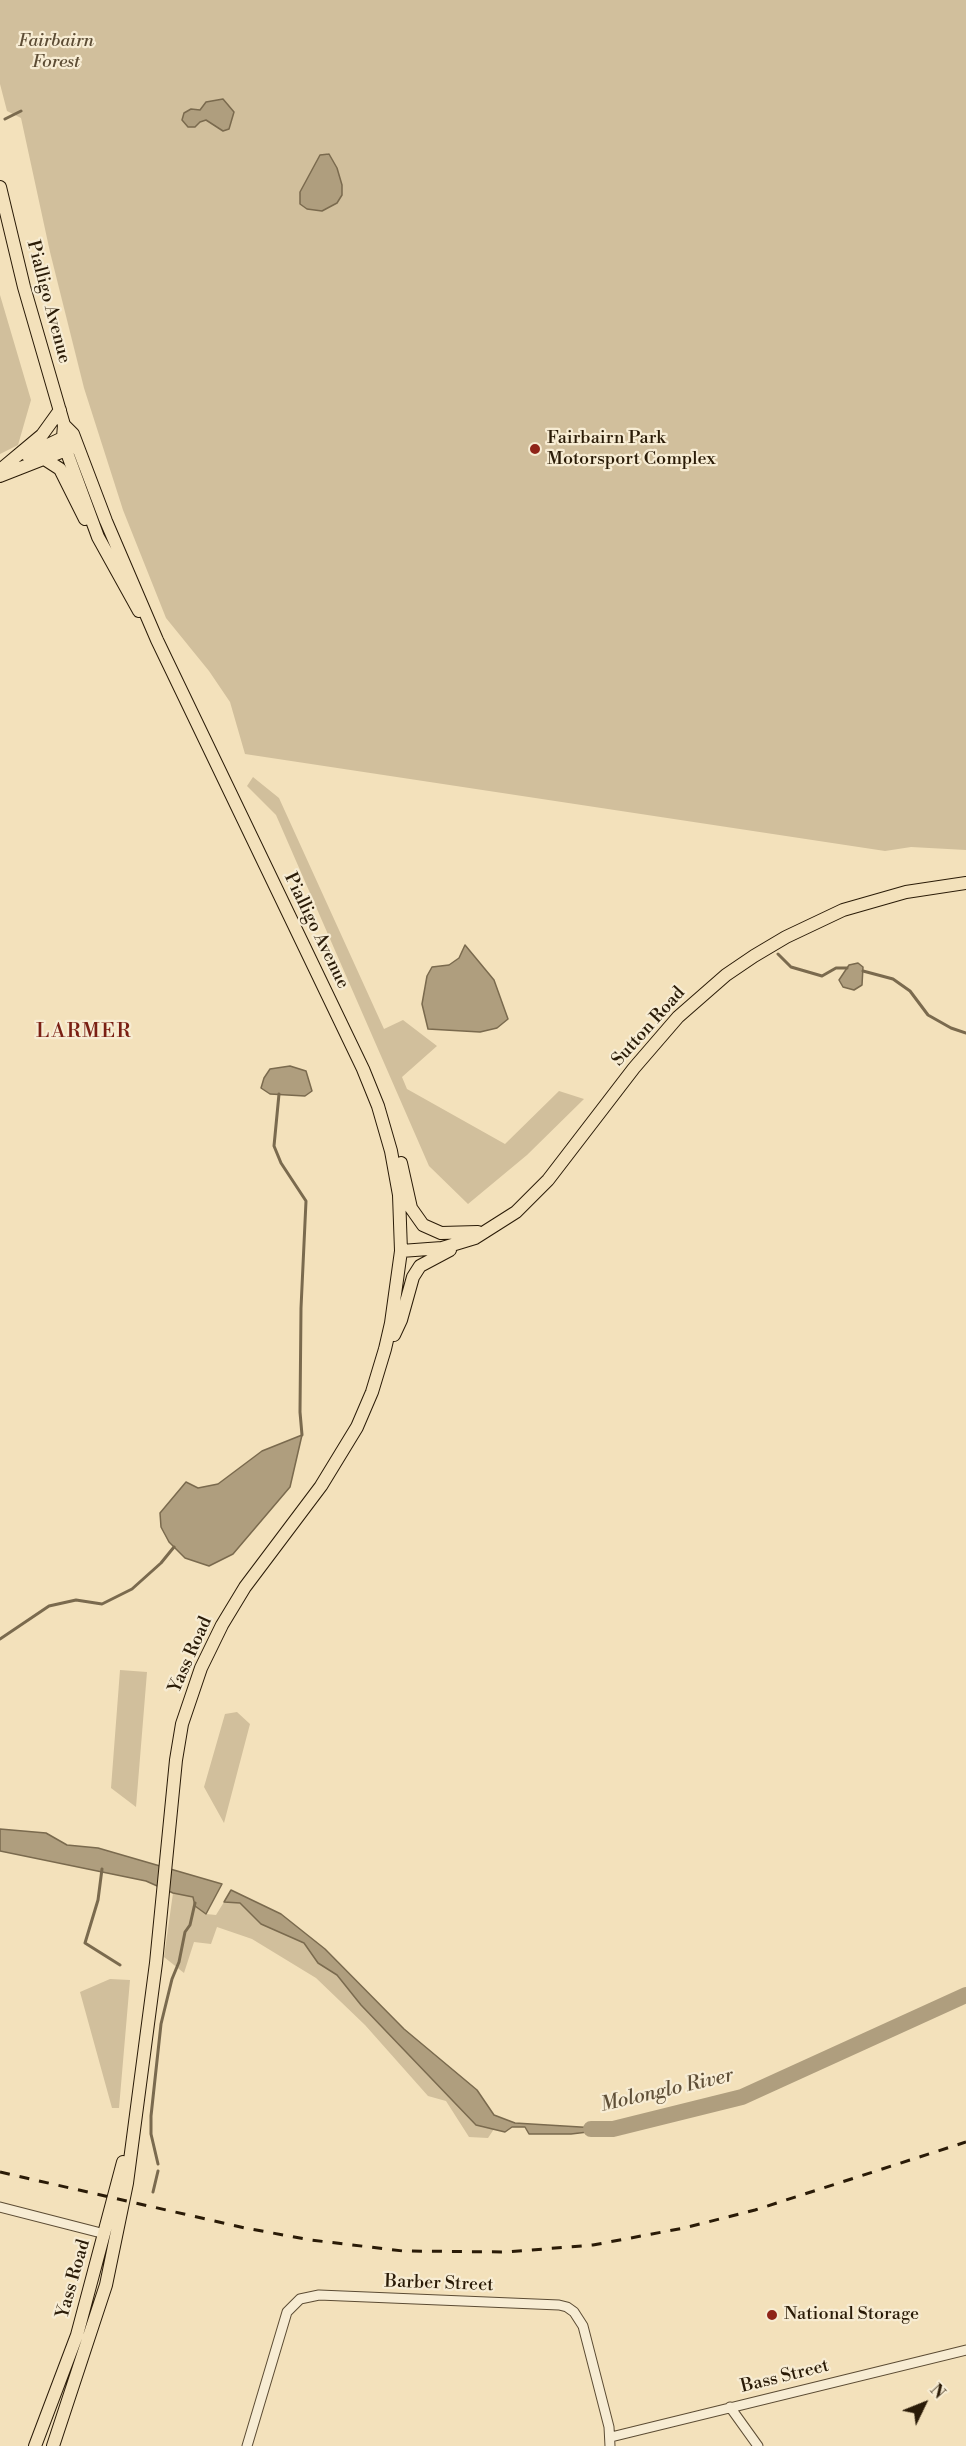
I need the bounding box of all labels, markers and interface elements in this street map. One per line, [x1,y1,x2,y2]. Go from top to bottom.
park label: Fairbairn Forest [18,31,94,74]
street label: Pialligo Avenue [21,238,75,366]
place label: Fairbairn Park Motorsport Complex [547,428,716,470]
marker: Fairbairn Park Motorsport Complex [528,442,542,456]
street label: Pialligo Avenue [279,869,353,993]
street label: Sutton Road [608,983,690,1071]
district label: LARMER [36,1020,132,1044]
street label: Yass Road [165,1614,217,1696]
water label: Molonglo River [598,2064,736,2118]
street label: Yass Road [52,2237,96,2321]
street label: Barber Street [384,2271,494,2297]
place label: National Storage [784,2304,919,2326]
marker: National Storage [765,2308,779,2322]
street label: Bass Street [739,2356,831,2398]
north arrow [894,2374,954,2434]
text: N [926,2380,949,2403]

